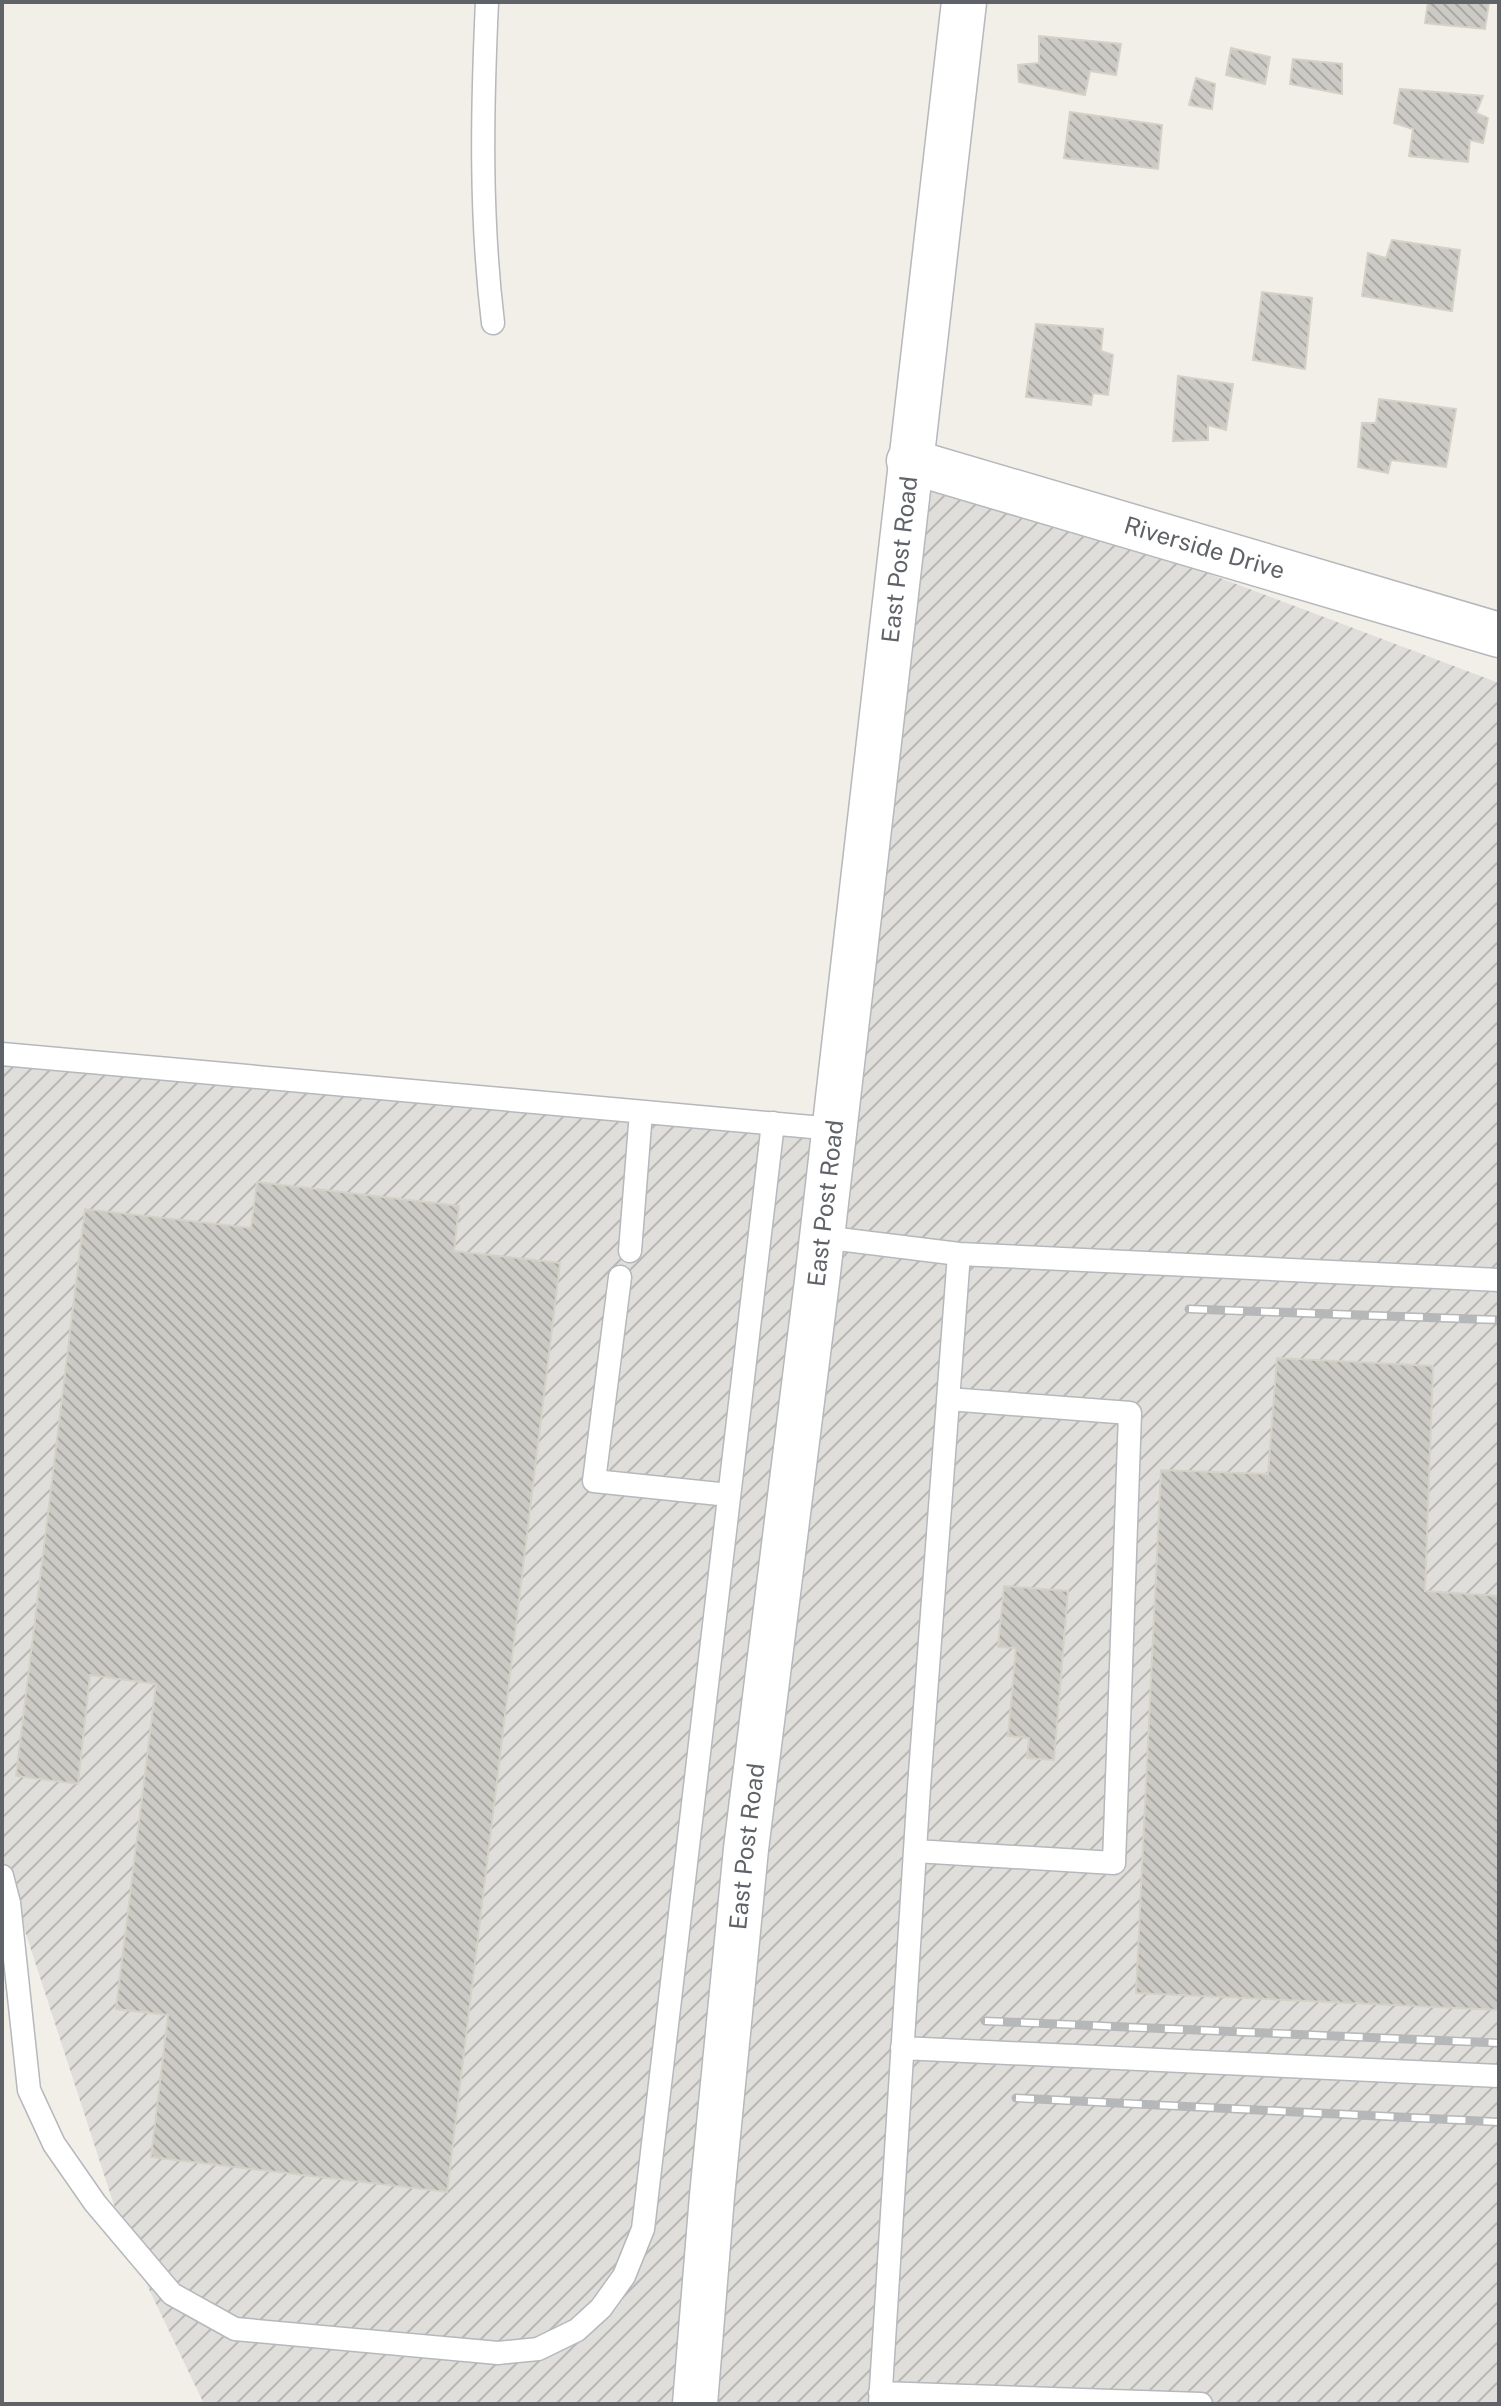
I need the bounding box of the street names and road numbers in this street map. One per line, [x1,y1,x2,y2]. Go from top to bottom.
street label: East Post Road [875,475,922,644]
street label: Riverside Drive [1121,510,1288,584]
street label: East Post Road [801,1118,848,1288]
street label: East Post Road [723,1761,770,1931]

